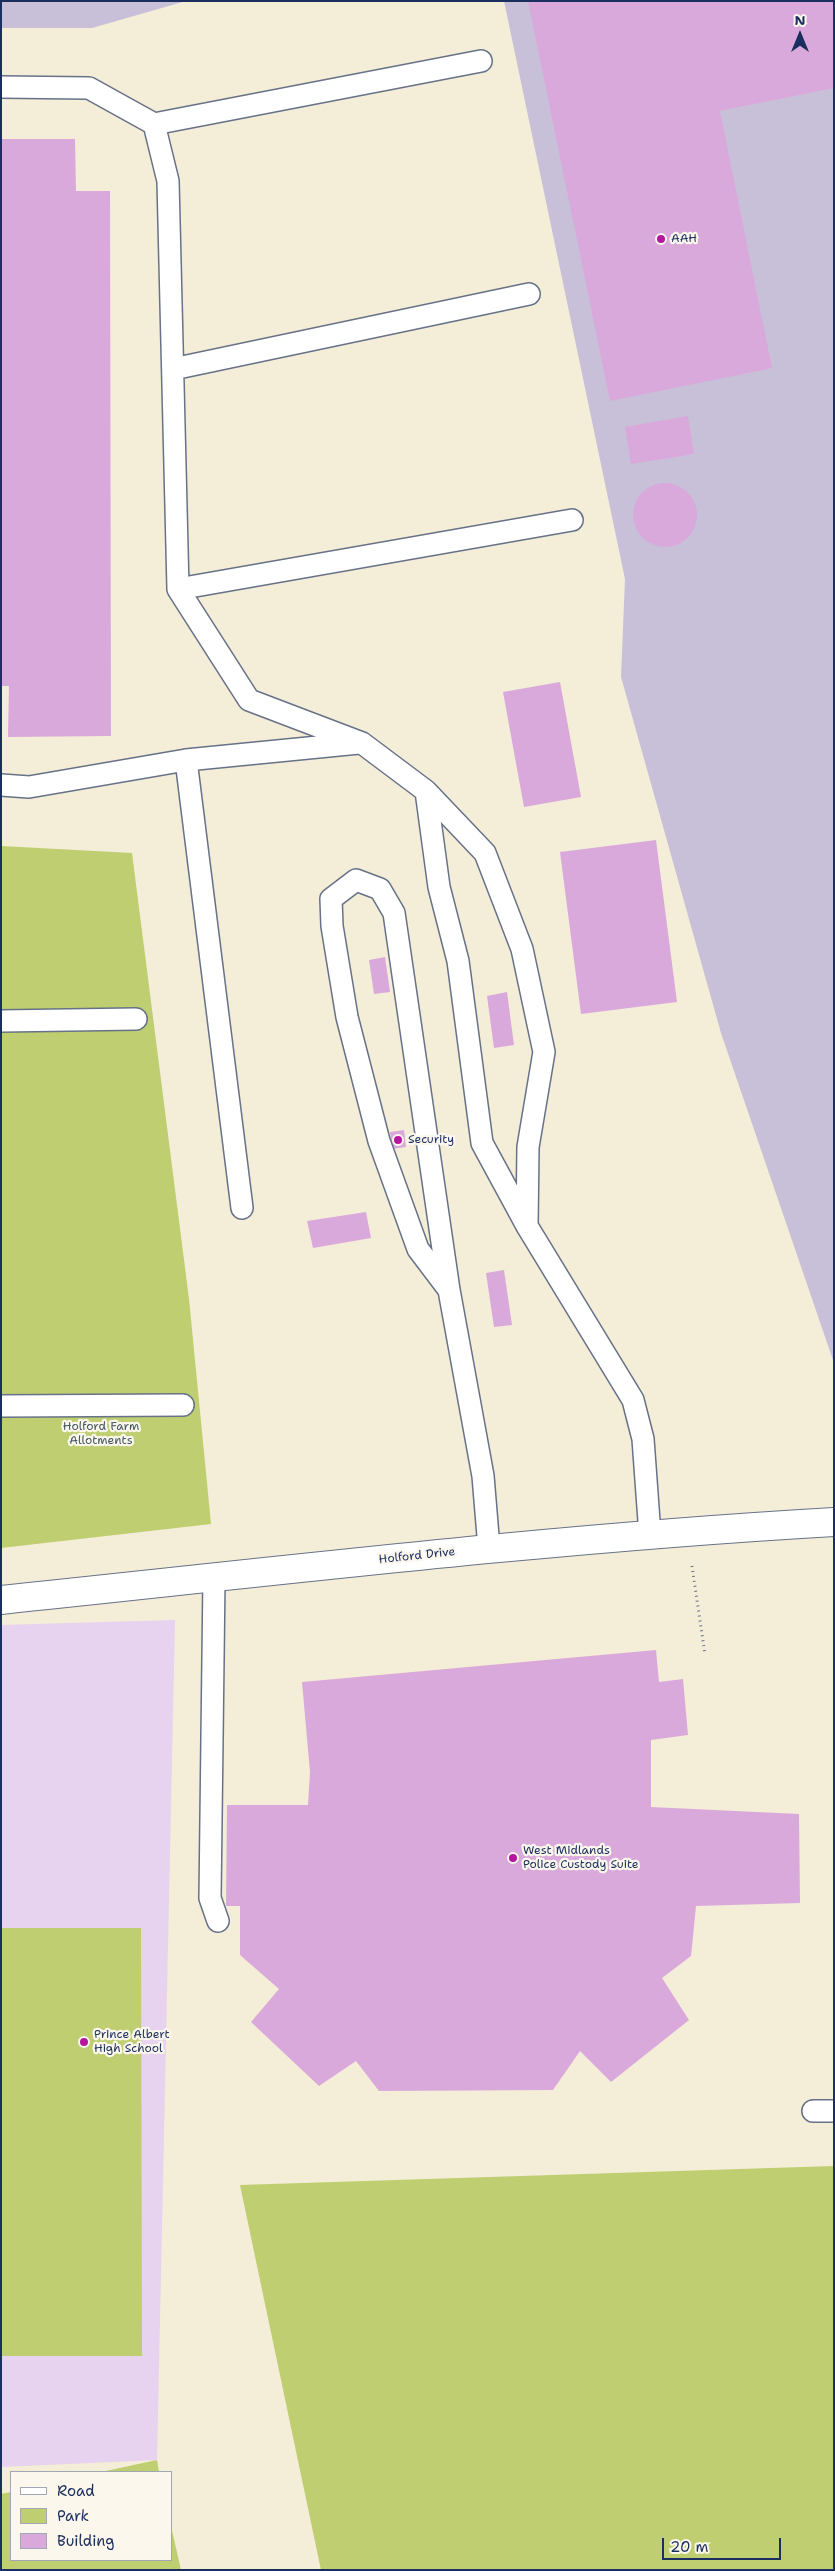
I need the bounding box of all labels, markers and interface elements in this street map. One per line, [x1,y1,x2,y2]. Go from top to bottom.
north arrow [775,10,825,60]
text: N [794,11,806,29]
place label: AAH [671,232,697,246]
marker: AAH [655,233,667,245]
place label: Security [408,1133,454,1147]
marker: Security [392,1134,404,1146]
park label: Holford Farm Allotments [63,1420,139,1448]
street label: Holford Drive [378,1545,456,1567]
place label: West Midlands Police Custody Suite [523,1844,639,1872]
marker: West Midlands Police Custody Suite [507,1852,519,1864]
place label: Prince Albert High School [94,2028,170,2056]
marker: Prince Albert High School [78,2036,90,2048]
legend [10,2471,172,2561]
text: Road [57,2481,95,2501]
text: Park [57,2506,89,2526]
scale bar [665,2528,784,2560]
text: Building [57,2531,114,2551]
text: 20 m [670,2537,709,2557]

